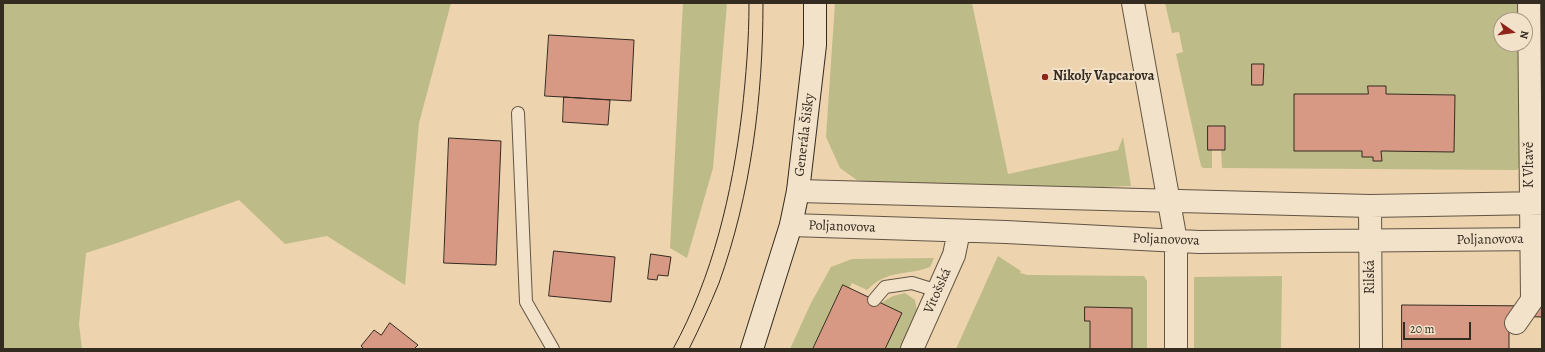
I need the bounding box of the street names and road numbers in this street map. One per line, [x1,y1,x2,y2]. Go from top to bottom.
street label: Generála Šišky [792,92,818,178]
street label: K Vltavě [1522,142,1538,188]
street label: Poljanovova [808,217,876,237]
street label: Poljanovova [1132,230,1200,250]
street label: Poljanovova [1456,231,1524,249]
street label: Rilská [1363,260,1379,294]
street label: Vitošská [921,266,955,316]

